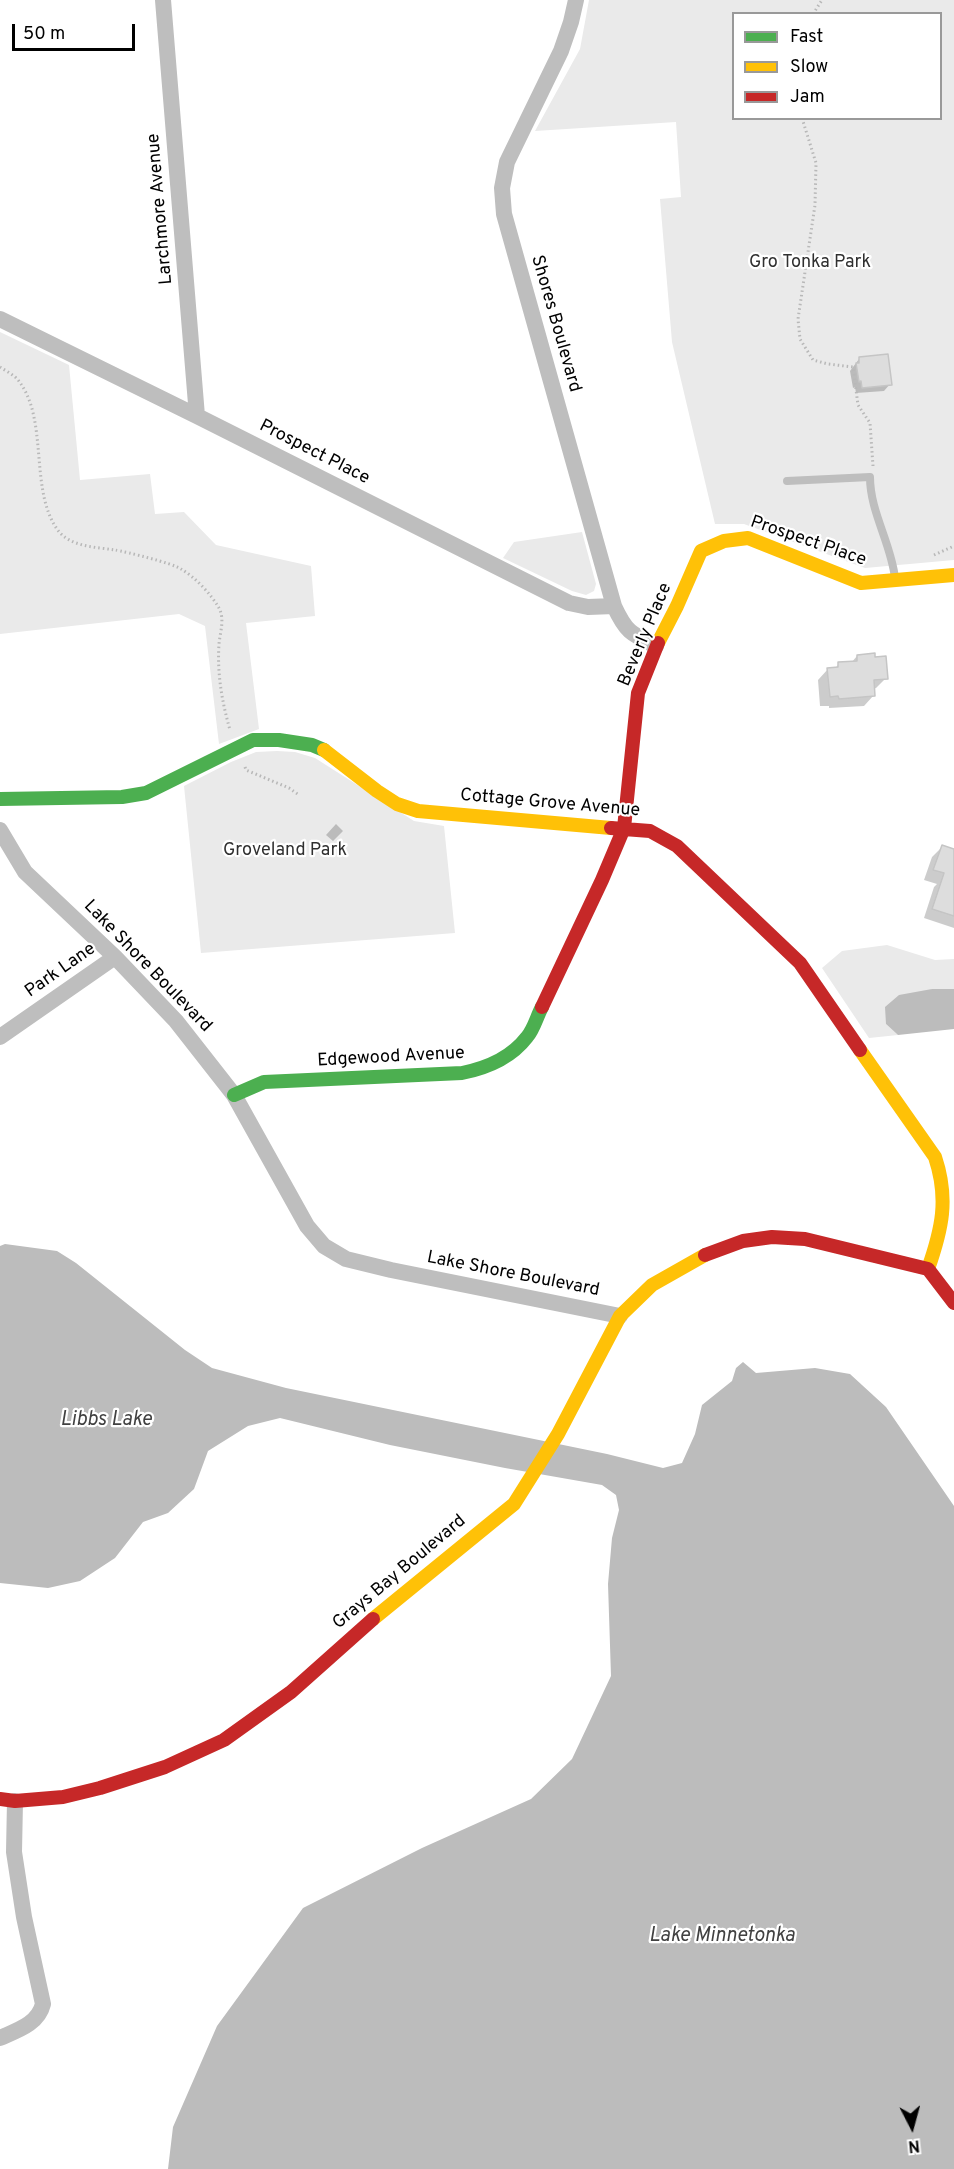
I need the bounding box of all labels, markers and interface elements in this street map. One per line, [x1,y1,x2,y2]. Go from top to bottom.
scale bar [15,12,138,50]
legend [732,12,942,120]
text: 50 m [23,23,65,46]
text: Fast [790,26,823,49]
text: Slow [790,56,828,79]
text: Jam [790,86,825,109]
street label: Larchmore Avenue [144,132,178,286]
park label: Gro Tonka Park [749,252,871,274]
street label: Shores Boulevard [525,253,585,395]
street label: Prospect Place [255,416,373,490]
street label: Prospect Place [747,512,869,572]
street label: Beverly Place [615,580,677,690]
street label: Cottage Grove Avenue [459,785,641,823]
park label: Groveland Park [223,840,347,862]
street label: Lake Shore Boulevard [78,896,216,1038]
street label: Park Lane [22,939,100,1003]
street label: Edgewood Avenue [317,1043,465,1073]
street label: Lake Shore Boulevard [425,1248,601,1302]
water label: Libbs Lake [60,1409,152,1433]
street label: Grays Bay Boulevard [329,1511,471,1635]
water label: Lake Minnetonka [649,1925,795,1949]
north arrow [882,2097,942,2157]
text: N [907,2134,921,2155]

